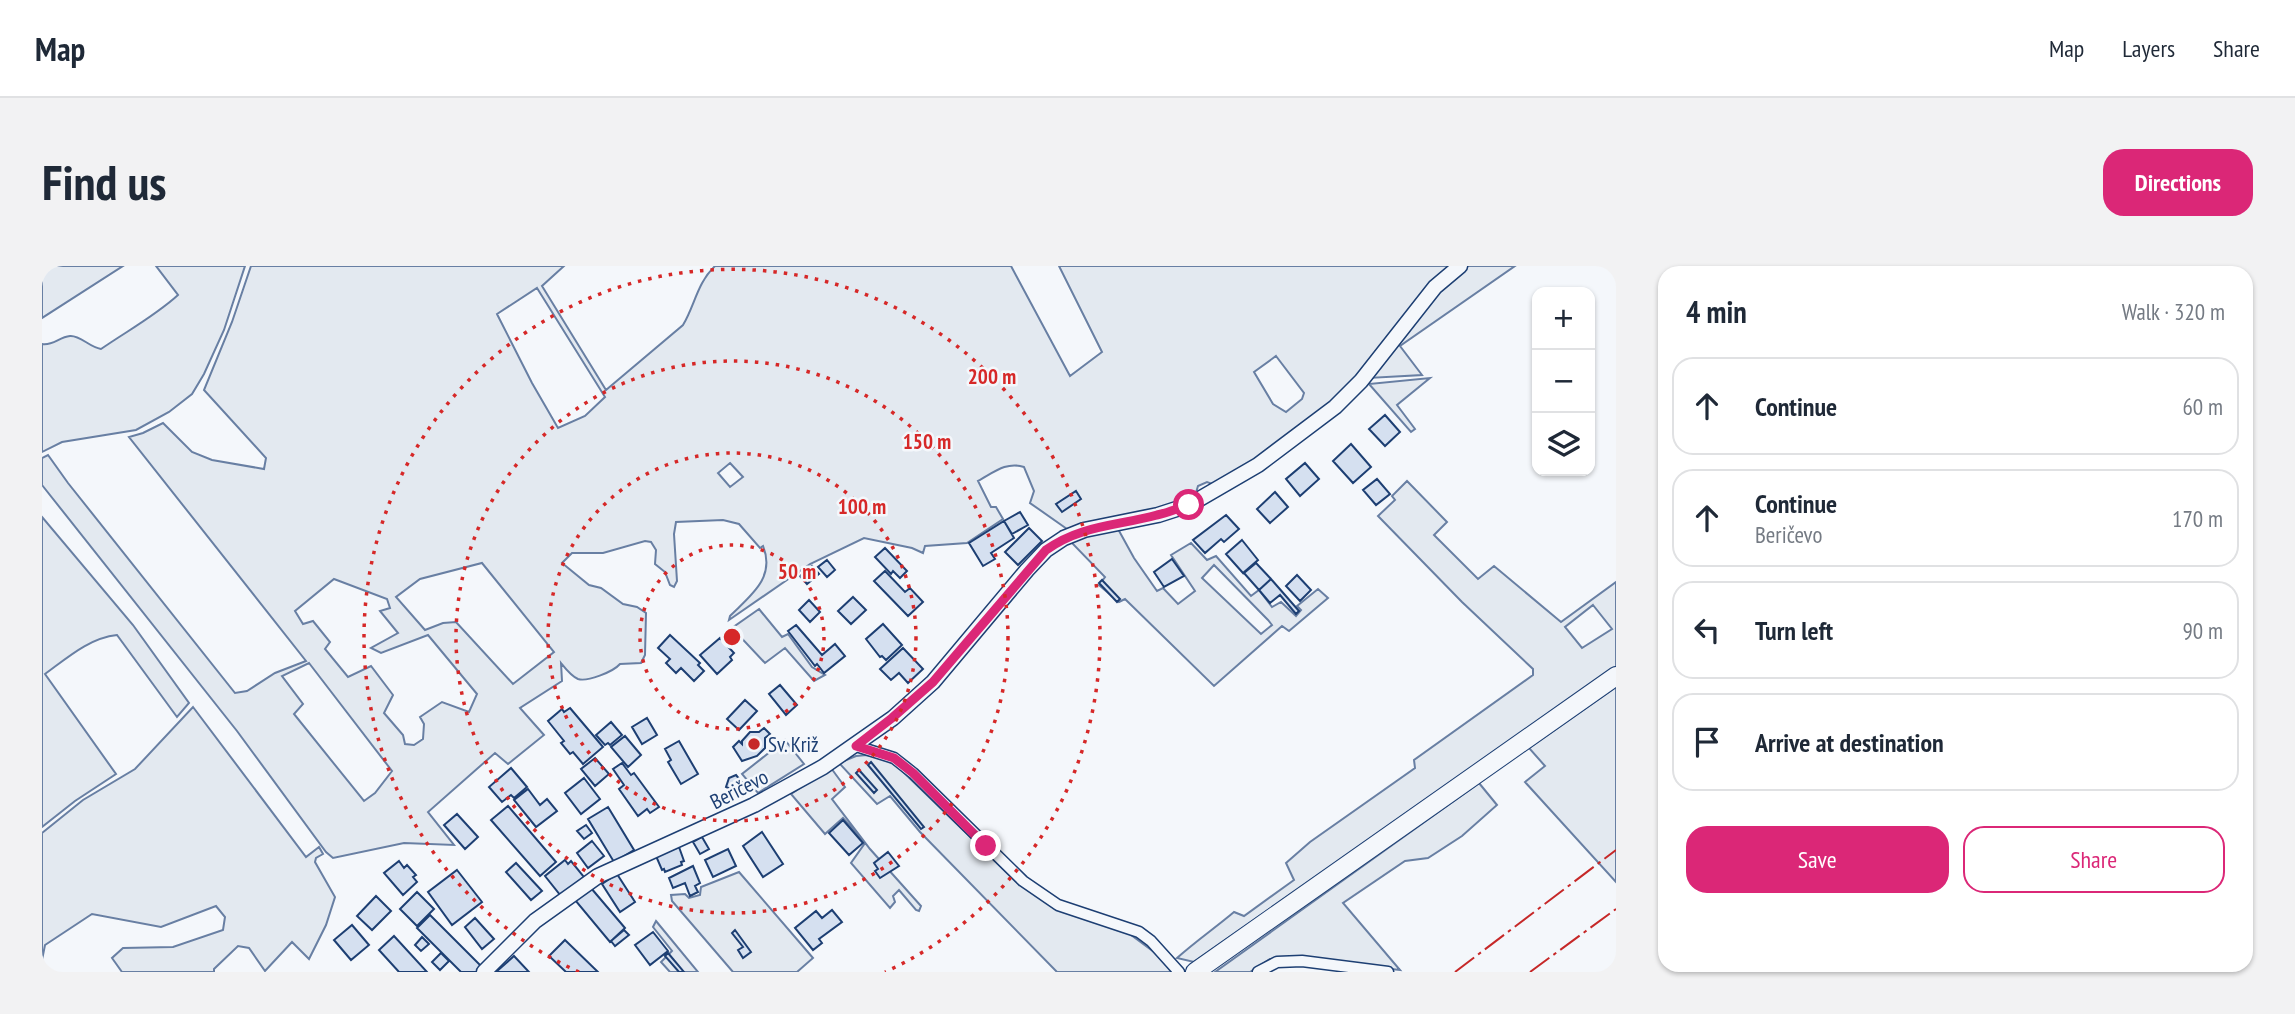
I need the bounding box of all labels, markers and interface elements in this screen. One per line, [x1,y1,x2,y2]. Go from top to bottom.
text: Map [35,27,85,70]
text: Map [2049,33,2084,64]
text: Layers [2122,33,2175,64]
text: Share [2213,33,2260,64]
button: Directions [2103,149,2253,216]
text: Find us [42,150,166,214]
map controls [1532,287,1595,476]
button: + [1532,287,1595,350]
text: 4 min [1686,292,1747,331]
text: Walk · 320 m [2122,297,2225,326]
button: − [1532,350,1595,413]
text: 200 m [968,363,1016,390]
icon: ahead [1688,387,1726,425]
text: Continue [1755,390,1837,423]
text: 60 m [2182,392,2223,421]
button: layers [1532,413,1595,476]
text: 150 m [903,428,951,455]
text: Continue [1755,487,1837,520]
route start [1173,489,1204,520]
text: 100 m [838,493,886,520]
icon: ahead [1688,499,1726,537]
text: 170 m [2172,504,2223,533]
text: Beričevo [1755,520,1822,549]
text: 50 m [778,558,816,585]
icon: left [1688,611,1726,649]
text: Turn left [1755,614,1833,647]
text: 90 m [2182,616,2223,645]
centre of rings [720,625,744,649]
icon: arrive [1688,723,1726,761]
text: Arrive at destination [1755,726,1944,759]
place label: Sv. Križ [768,731,819,758]
marker: Sv. Križ [746,736,762,752]
street label: Beričevo [705,763,773,815]
button: Save [1686,826,1949,893]
button: Share [1963,826,2225,893]
route end [970,830,1001,861]

